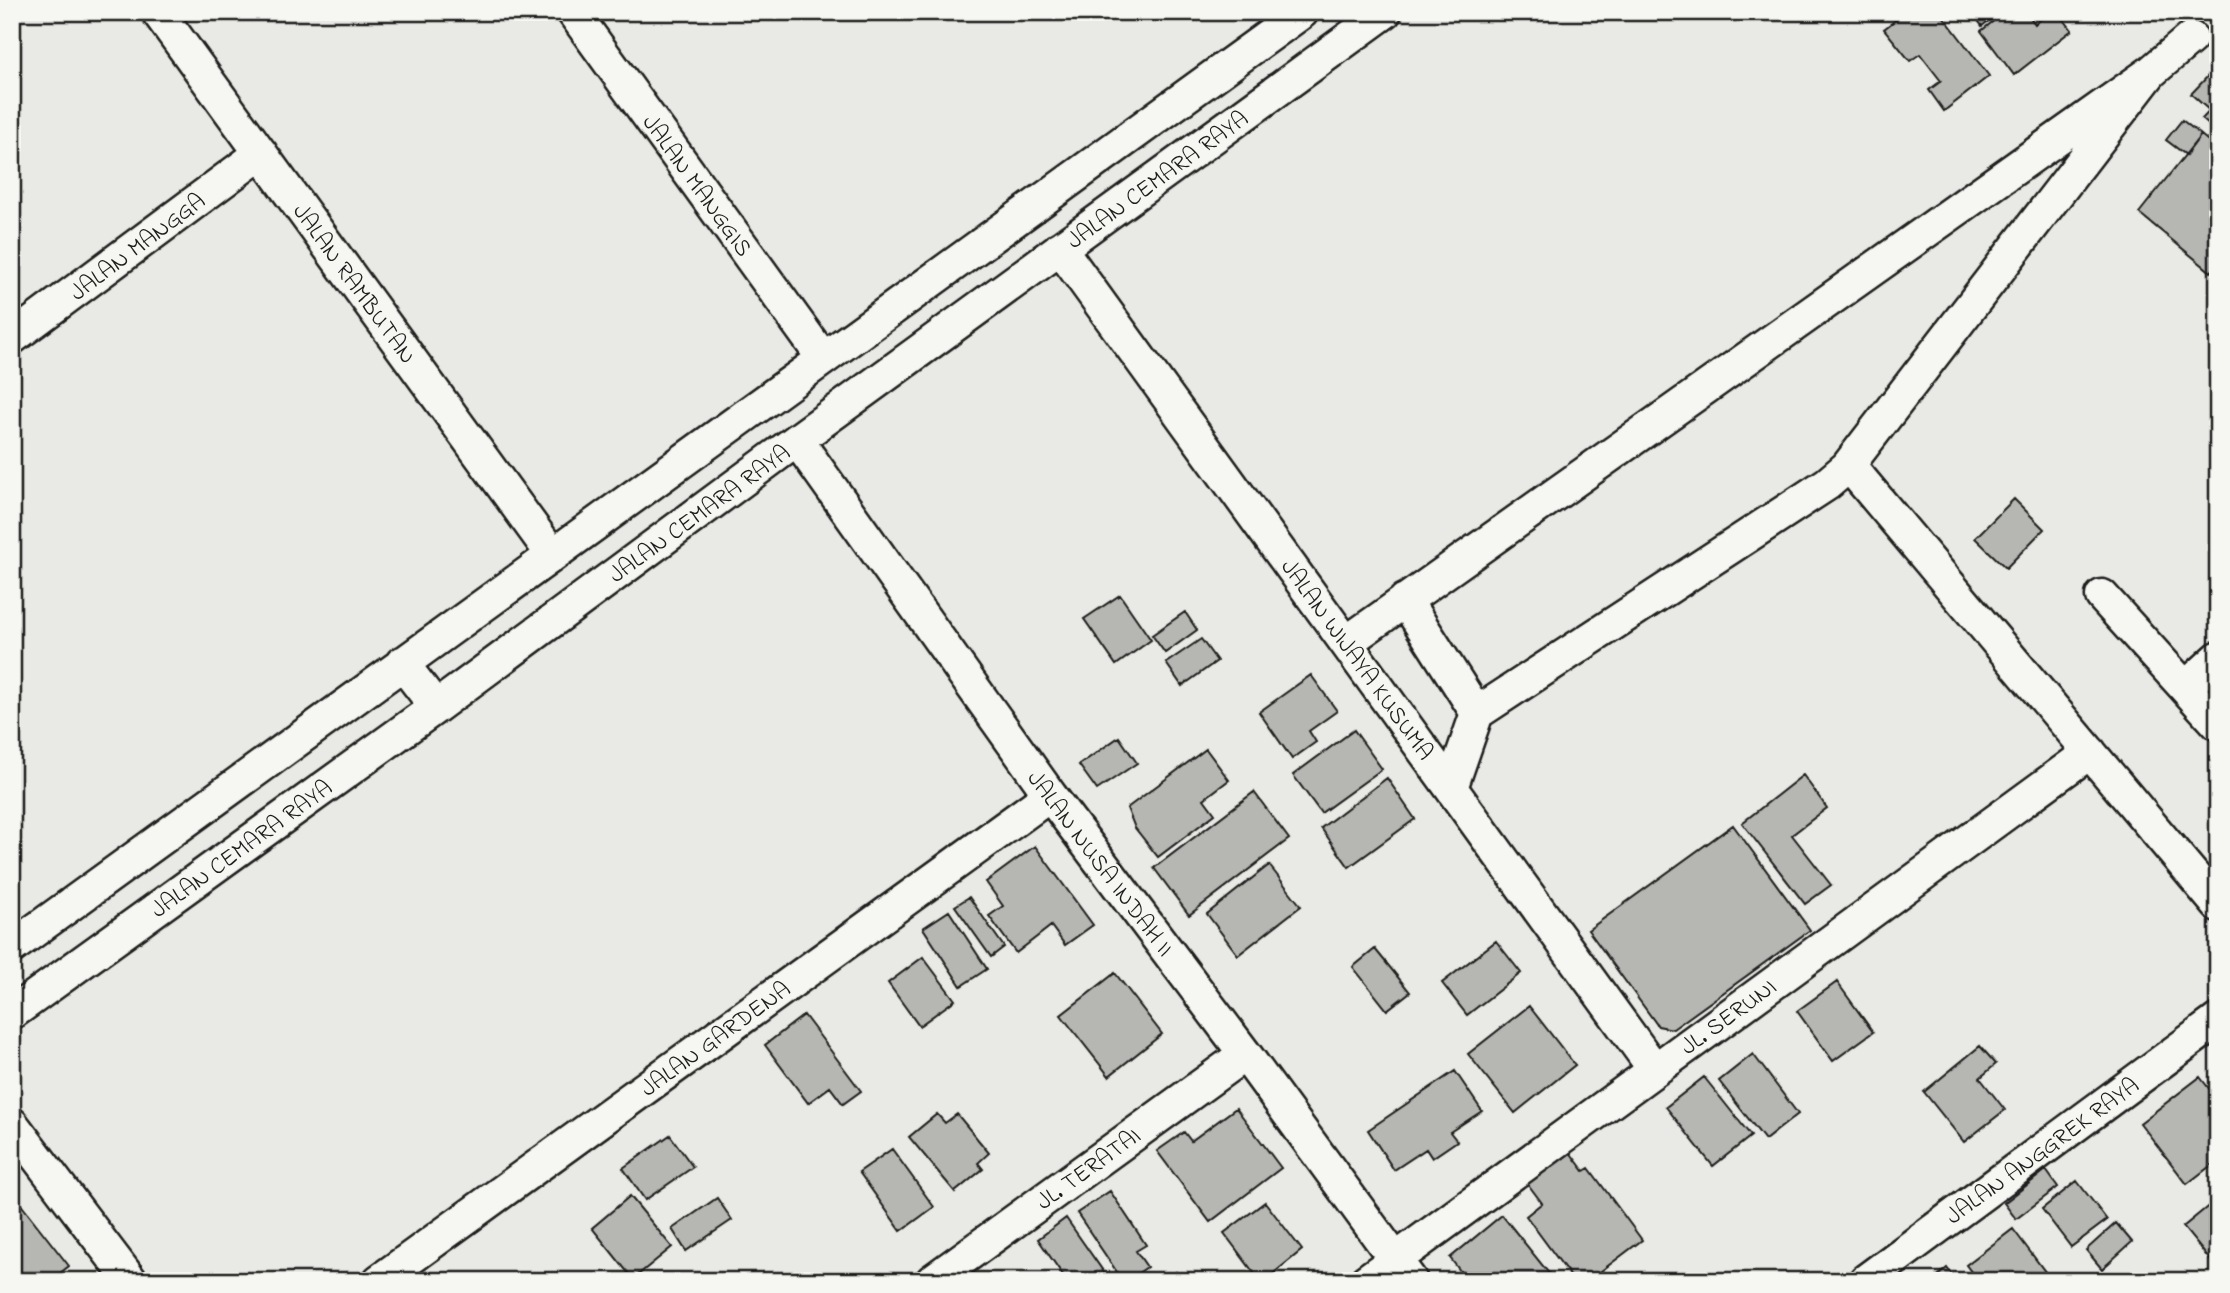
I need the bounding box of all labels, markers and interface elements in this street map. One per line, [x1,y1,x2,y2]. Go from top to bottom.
street label: JALAN CEMARA RAYA [1060,103,1257,259]
street label: JALAN MANGGIS [632,108,760,265]
street label: JALAN MANGGA [63,185,214,311]
street label: JALAN RAMBUTAN [283,197,423,372]
street label: JALAN CEMARA RAYA [602,437,799,593]
street label: JALAN WIJAYA KUSUMA [1271,552,1441,769]
street label: JALAN NUSA INDAH II [1017,764,1181,965]
street label: JALAN CEMARA RAYA [144,772,341,928]
street label: JL. SERUNI [1674,971,1785,1065]
street label: JALAN GARDENA [634,973,799,1107]
street label: JALAN ANGGREK RAYA [1939,1070,2148,1234]
street label: JL. TERATAI [1030,1120,1149,1220]

